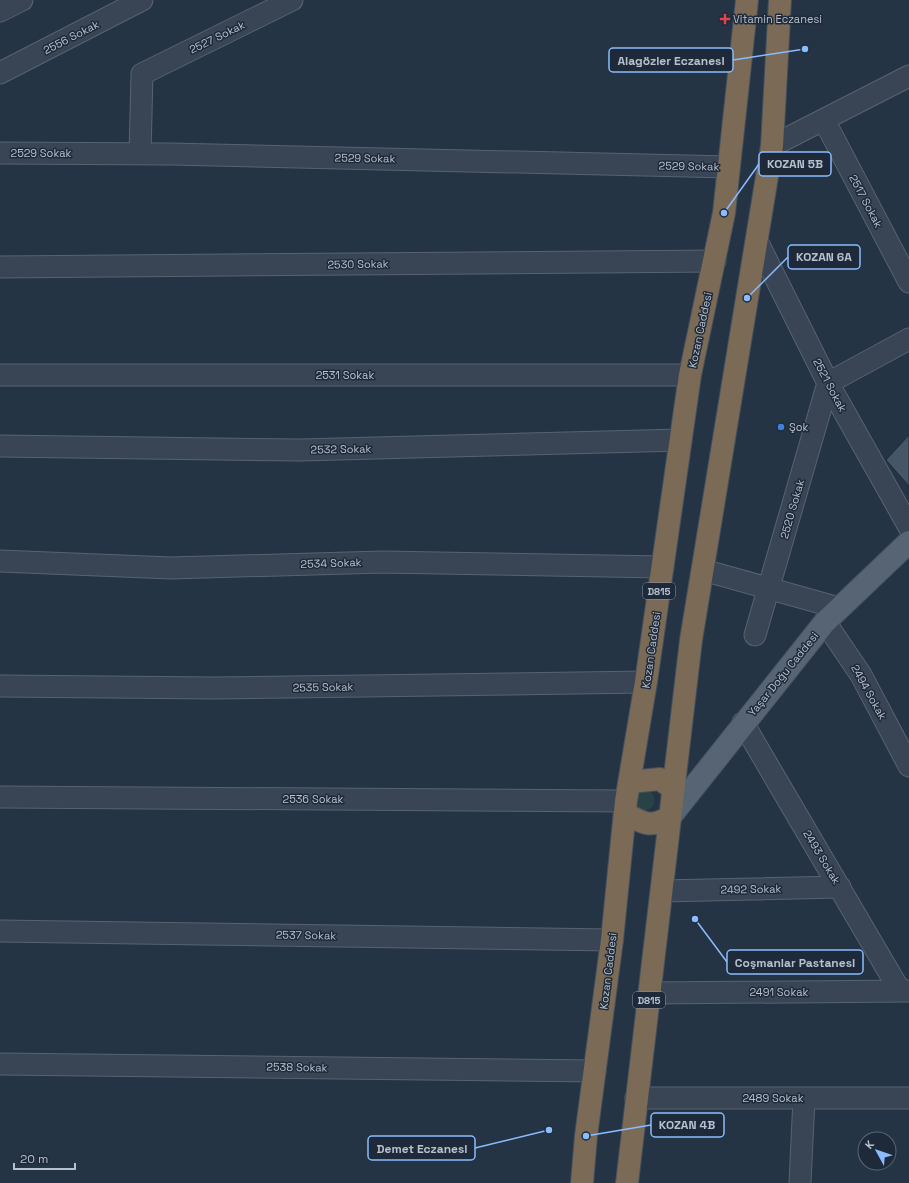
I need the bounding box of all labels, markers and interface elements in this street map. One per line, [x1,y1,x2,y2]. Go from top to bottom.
place label: Vitamin Eczanesi [733,12,822,26]
marker: Vitamin Eczanesi [720,14,730,24]
street label: 2556 Sokak [41,17,101,57]
street label: 2527 Sokak [187,17,247,57]
callout: Alagözler Eczanesi [609,48,733,72]
text: Alagözler Eczanesi [617,53,725,69]
street label: 2529 Sokak [11,146,72,160]
street label: 2529 Sokak [334,150,396,166]
callout: KOZAN 5B [759,152,831,176]
text: KOZAN 5B [767,156,823,172]
street label: 2529 Sokak [658,158,720,174]
street label: 2517 Sokak [846,172,886,230]
callout: KOZAN 6A [788,245,860,269]
text: KOZAN 6A [796,249,852,265]
street label: 2530 Sokak [327,256,389,272]
street label: Kozan Caddesi [685,291,715,369]
street label: 2521 Sokak [810,356,850,414]
street label: 2531 Sokak [316,368,374,382]
place label: Şok [789,420,809,434]
marker: Şok [776,422,786,432]
street label: 2532 Sokak [310,441,372,457]
street label: 2520 Sokak [777,478,807,540]
street label: 2534 Sokak [300,555,362,571]
road number: D815 [643,583,675,599]
street label: Kozan Caddesi [639,611,663,689]
street label: Yaşar Doğu Caddesi [745,629,821,719]
street label: 2494 Sokak [848,662,890,722]
street label: 2535 Sokak [292,679,354,695]
street label: 2536 Sokak [283,792,344,806]
street label: 2493 Sokak [800,827,844,887]
street label: 2492 Sokak [720,881,782,897]
street label: 2537 Sokak [276,927,336,943]
street label: Kozan Caddesi [596,932,620,1010]
callout: Coşmanlar Pastanesi [727,950,863,974]
text: Coşmanlar Pastanesi [735,955,855,971]
street label: 2491 Sokak [750,985,809,999]
road number: D815 [633,992,665,1008]
street label: 2538 Sokak [266,1059,328,1075]
street label: 2489 Sokak [742,1091,804,1105]
callout: KOZAN 4B [651,1113,724,1137]
text: KOZAN 4B [659,1117,715,1133]
north arrow [857,1131,897,1171]
callout: Demet Eczanesi [368,1136,475,1160]
text: K [862,1137,877,1152]
text: Demet Eczanesi [377,1141,467,1157]
scale bar [14,1145,75,1171]
text: 20 m [20,1151,48,1167]

